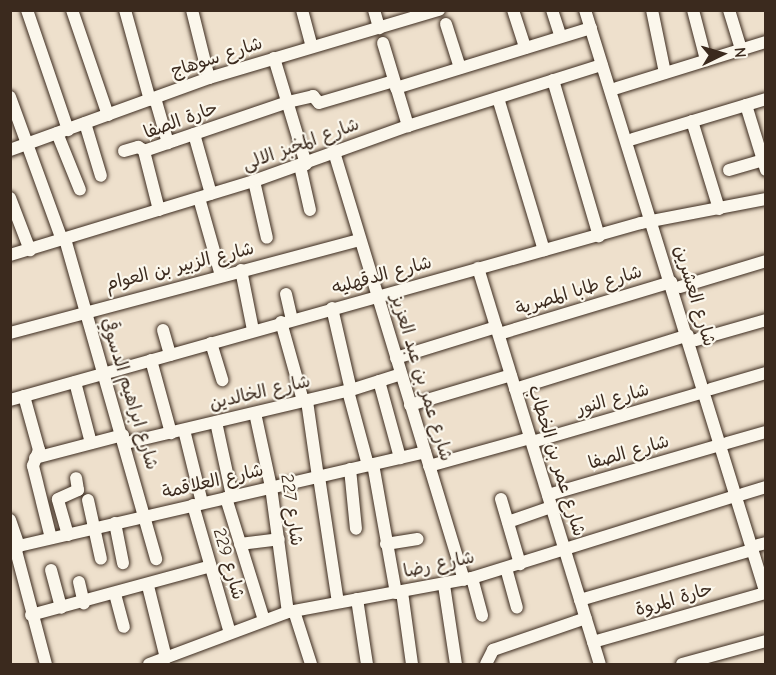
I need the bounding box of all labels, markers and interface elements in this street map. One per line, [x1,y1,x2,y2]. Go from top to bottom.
north arrow [692,24,752,84]
street label: شارع سوهاج [169,33,265,83]
text: N [731,46,749,58]
street label: حارة الصفا [141,98,221,144]
street label: شارع المخبز الالى [240,114,362,176]
street label: شارع الزبير بن العوام [103,238,257,296]
street label: شارع العشرين [668,243,720,349]
street label: شارع الدقهليه [330,252,434,300]
street label: شارع طابا المصرية [513,261,645,321]
street label: شارع عمر بن عبد العزيز [385,292,457,464]
street label: شارع ابراهيم الدسوقي [96,315,162,473]
street label: شارع الخالدين [207,371,313,415]
street label: شارع النور [574,379,652,421]
street label: شارع عمر بن الخطاب [523,383,589,539]
street label: شارع الصفا [586,431,672,475]
street label: شارع العلاقمة [160,460,266,504]
street label: شارع 227 [275,473,307,547]
street label: شارع 229 [208,526,248,602]
street label: شارع رضا [402,547,476,583]
street label: حارة المروة [633,579,715,621]

